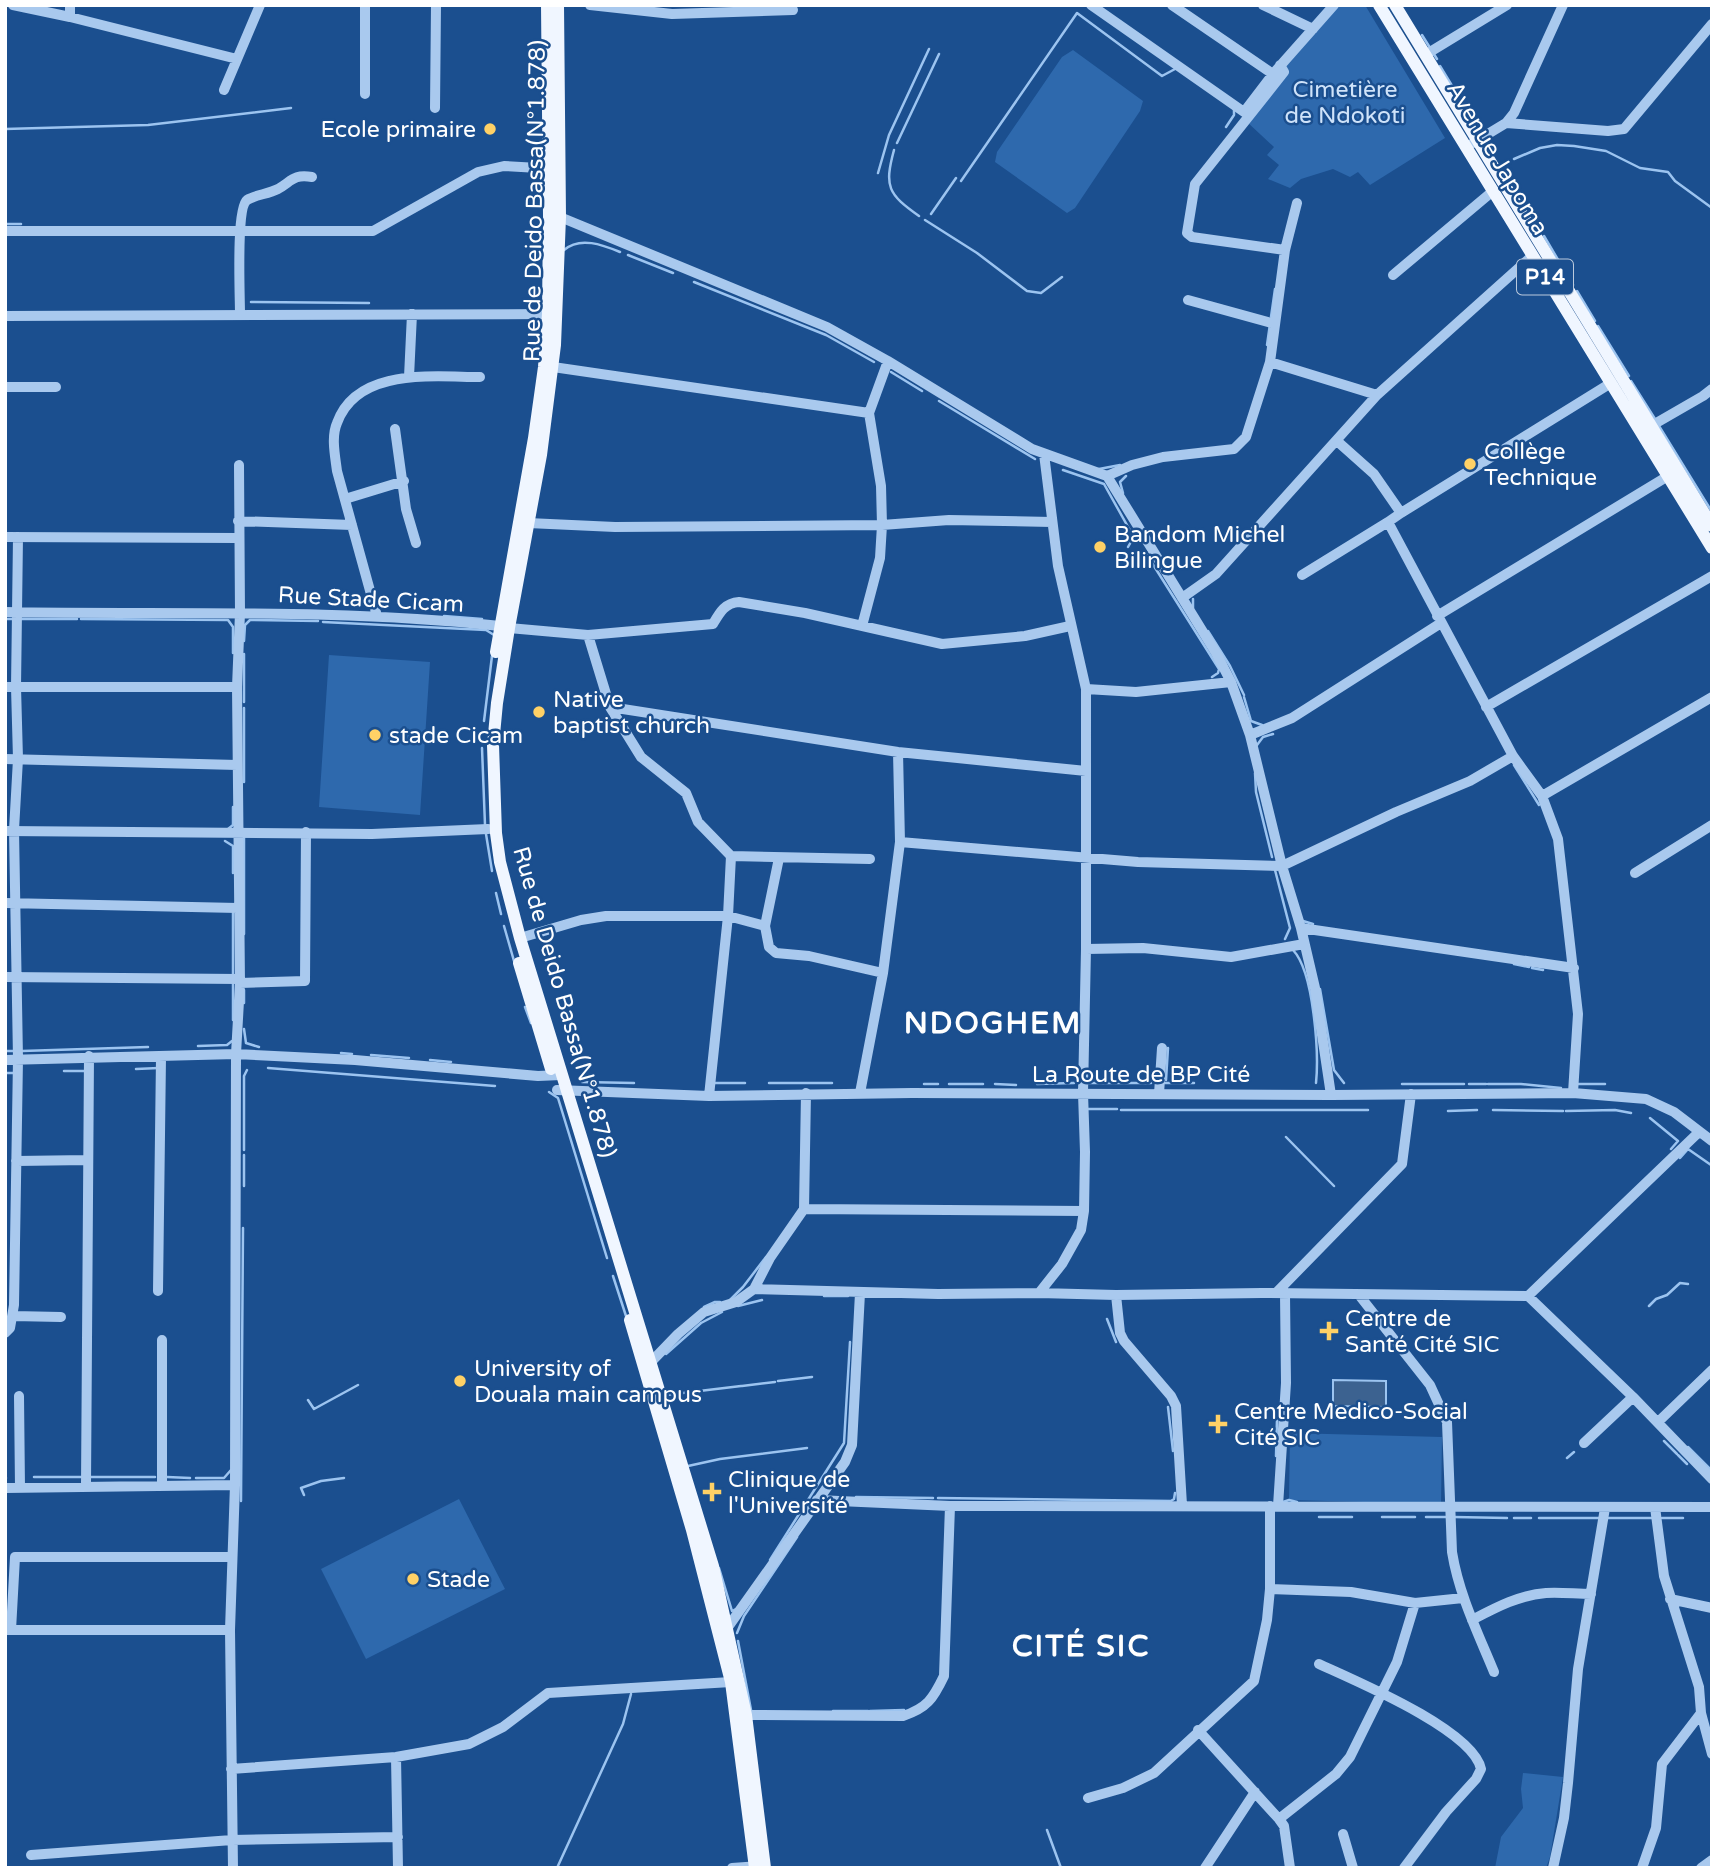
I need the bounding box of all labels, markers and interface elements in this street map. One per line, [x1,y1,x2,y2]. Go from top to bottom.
street label: Rue de Deido Bassa(N°1.878) [518,40,552,362]
park label: Cimetière de Ndokoti [1285,76,1405,130]
street label: Avenue Japoma [1440,77,1554,241]
place label: Ecole primaire [320,116,476,144]
marker: Ecole primaire [482,121,498,137]
road number: P14 [1517,260,1573,294]
place label: Collège Technique [1484,438,1597,492]
marker: Collège Technique [1462,456,1478,472]
place label: Bandom Michel Bilingue [1114,521,1285,575]
marker: Bandom Michel Bilingue [1092,539,1108,555]
street label: Rue Stade Cicam [277,581,465,619]
place label: Native baptist church [553,686,710,740]
marker: Native baptist church [531,704,547,720]
place label: stade Cicam [389,722,523,750]
marker: stade Cicam [367,727,383,743]
street label: Rue de Deido Bassa(N°1.878) [506,843,622,1161]
district label: NDOGHEM [904,1005,1082,1042]
street label: La Route de BP Cité [1032,1061,1250,1089]
place label: Centre de Santé Cité SIC [1345,1305,1500,1359]
marker: Centre de Santé Cité SIC [1319,1321,1339,1341]
place label: University of Douala main campus [474,1355,702,1409]
marker: University of Douala main campus [452,1373,468,1389]
place label: Centre Medico-Social Cité SIC [1234,1398,1468,1452]
marker: Centre Medico-Social Cité SIC [1208,1414,1228,1434]
place label: Clinique de l'Université [728,1466,850,1520]
marker: Clinique de l'Université [702,1482,722,1502]
place label: Stade [427,1566,490,1594]
marker: Stade [405,1571,421,1587]
district label: CITÉ SIC [1012,1627,1150,1665]

